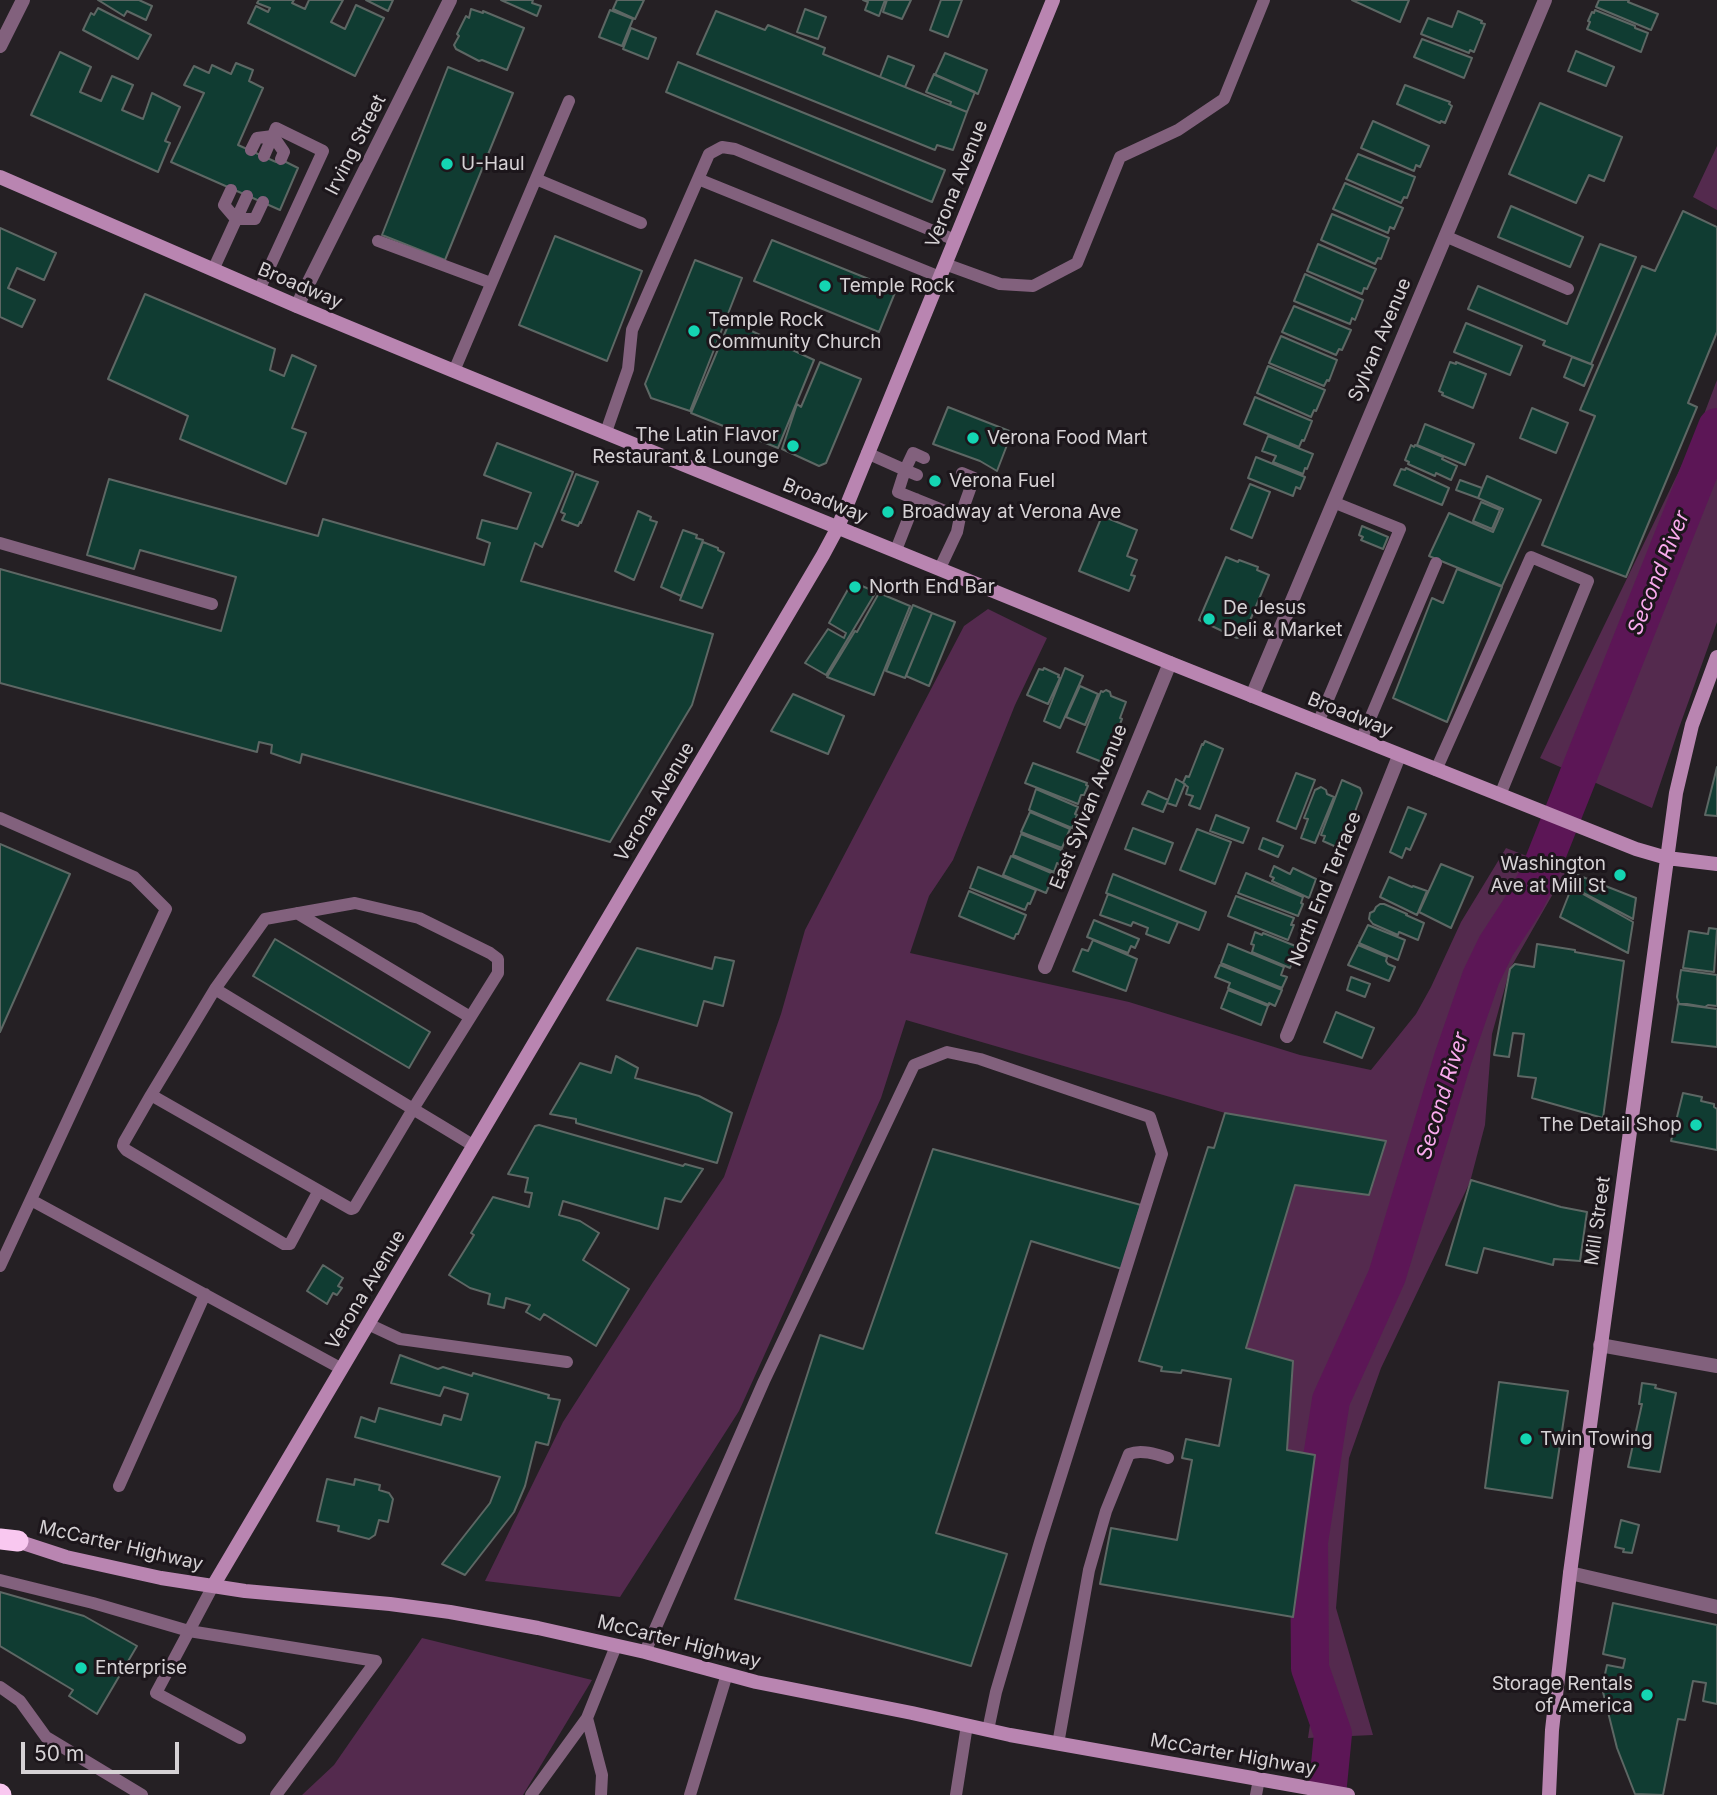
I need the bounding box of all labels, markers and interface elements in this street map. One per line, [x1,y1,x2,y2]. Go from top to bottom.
street label: Irving Street [321,91,391,199]
street label: Verona Avenue [921,117,993,251]
place label: U-Haul [461,153,525,175]
marker: U-Haul [439,156,455,172]
street label: Broadway [254,258,346,314]
place label: Temple Rock [839,275,955,297]
street label: Sylvan Avenue [1344,275,1416,405]
marker: Temple Rock [817,278,833,294]
place label: Temple Rock Community Church [708,309,882,353]
marker: Temple Rock Community Church [686,323,702,339]
place label: The Latin Flavor Restaurant & Lounge [592,424,779,468]
place label: Verona Food Mart [987,427,1147,449]
marker: Verona Food Mart [965,430,981,446]
marker: The Latin Flavor Restaurant & Lounge [785,438,801,454]
place label: Verona Fuel [949,470,1055,492]
marker: Verona Fuel [927,473,943,489]
street label: Broadway [779,474,871,528]
place label: Broadway at Verona Ave [902,501,1121,523]
marker: Broadway at Verona Ave [880,504,896,520]
water label: Second River [1623,507,1695,639]
place label: North End Bar [869,576,995,598]
marker: North End Bar [847,579,863,595]
place label: De Jesus Deli & Market [1223,597,1342,641]
marker: De Jesus Deli & Market [1201,611,1217,627]
street label: Broadway [1304,688,1396,742]
street label: East Sylvan Avenue [1045,721,1133,893]
street label: Verona Avenue [610,738,700,866]
street label: North End Terrace [1284,808,1366,970]
place label: Washington Ave at Mill St [1491,853,1606,897]
marker: Washington Ave at Mill St [1612,867,1628,883]
water label: Second River [1412,1030,1474,1162]
place label: The Detail Shop [1539,1114,1682,1136]
marker: The Detail Shop [1688,1117,1704,1133]
street label: Mill Street [1580,1175,1616,1267]
street label: Verona Avenue [321,1226,411,1354]
place label: Twin Towing [1540,1428,1653,1450]
marker: Twin Towing [1518,1431,1534,1447]
street label: McCarter Highway [37,1516,205,1576]
street label: McCarter Highway [595,1611,763,1673]
place label: Enterprise [95,1657,187,1679]
marker: Enterprise [73,1660,89,1676]
place label: Storage Rentals of America [1492,1673,1633,1717]
marker: Storage Rentals of America [1639,1687,1655,1703]
scale bar [24,1728,182,1772]
street label: McCarter Highway [1148,1729,1318,1781]
text: 50 m [34,1741,84,1766]

